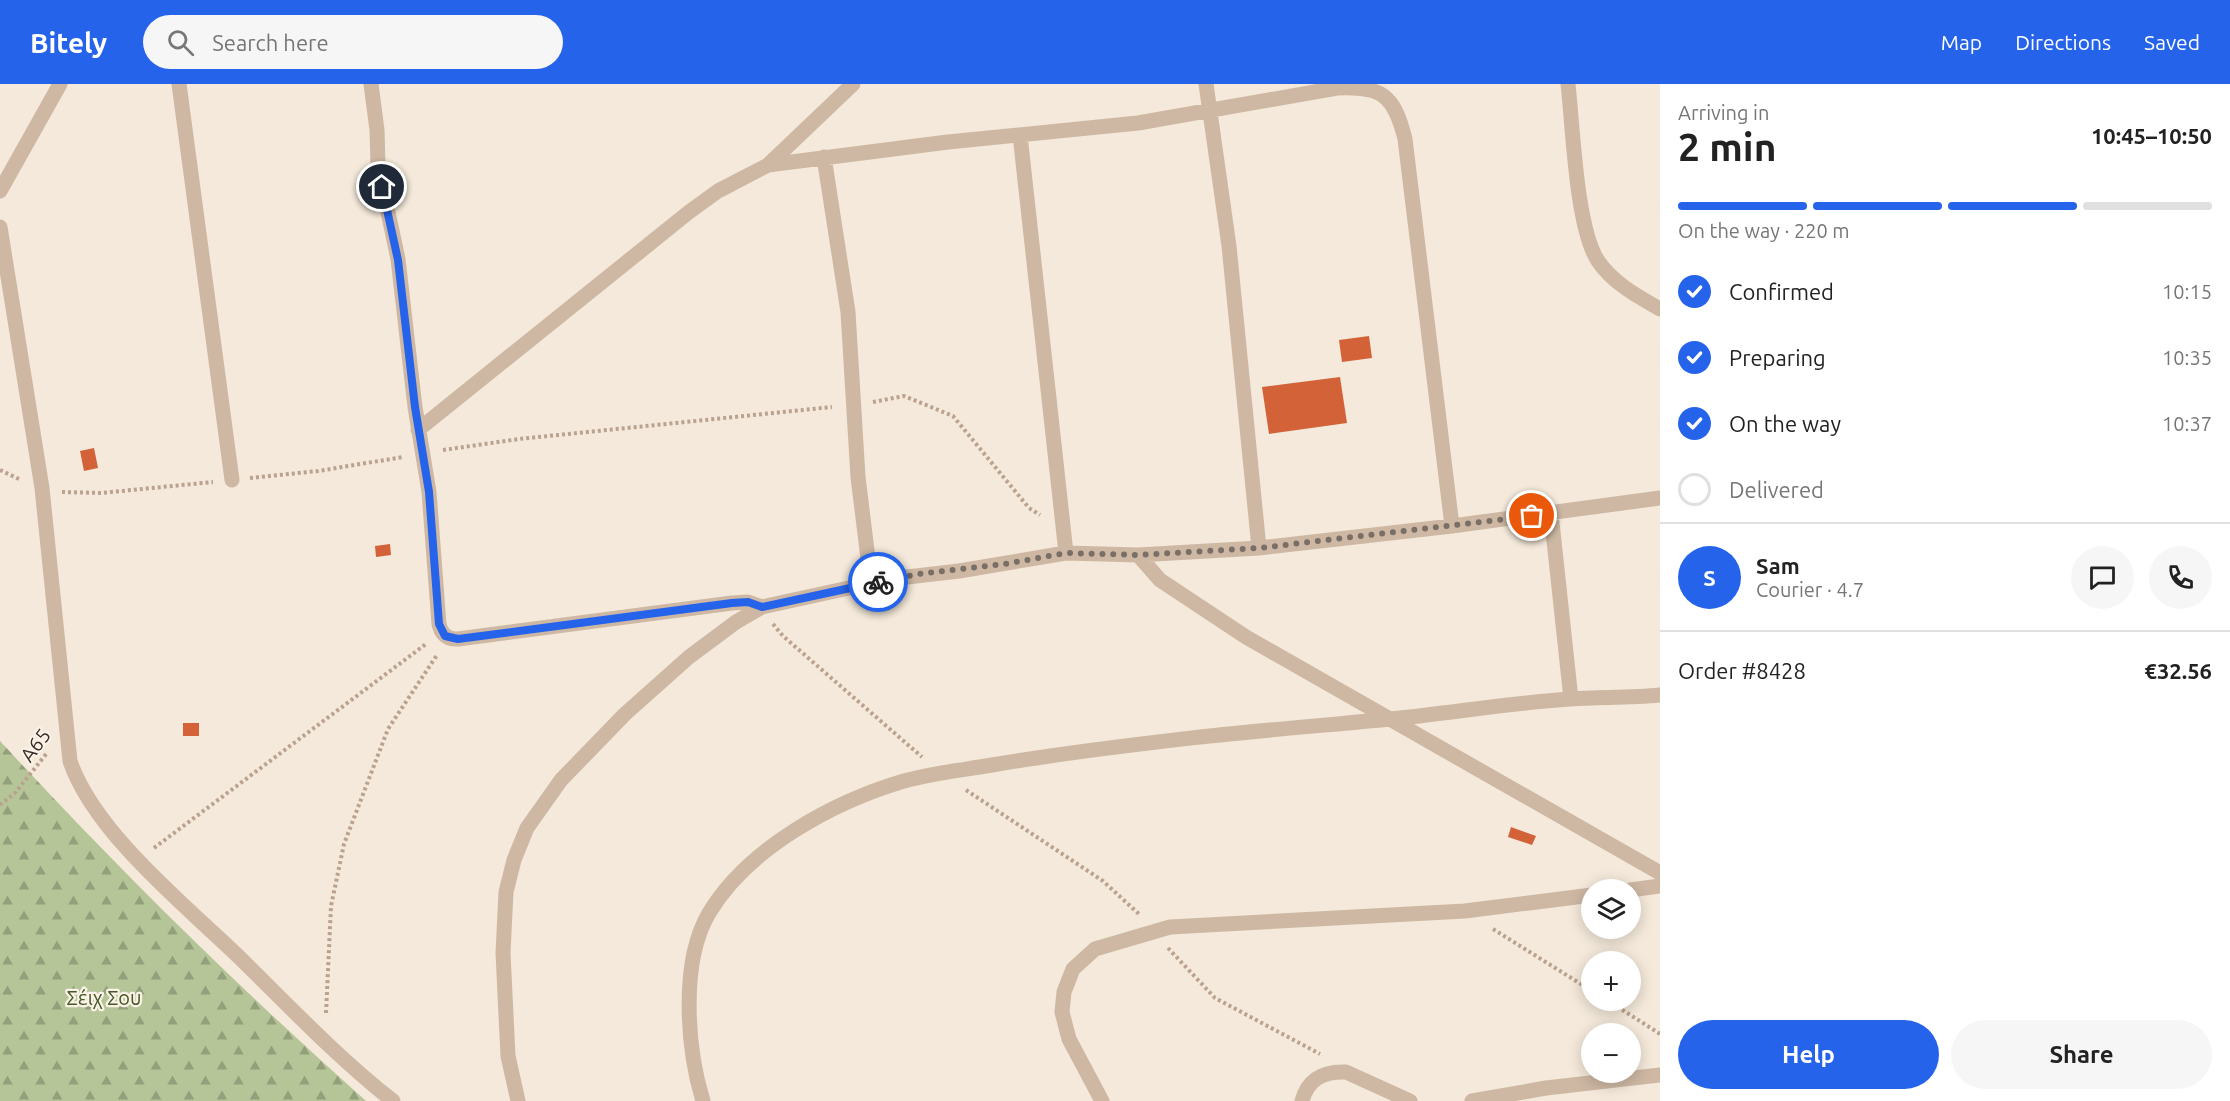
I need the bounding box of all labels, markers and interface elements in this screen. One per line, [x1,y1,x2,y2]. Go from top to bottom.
search box [143,15,563,69]
icon: search [164,26,197,59]
text: Bitely [30,27,107,58]
text: Search here [212,30,329,55]
text: Map [1941,30,1982,54]
text: Directions [2015,30,2111,54]
text: Saved [2144,30,2200,54]
text: Arriving in [1678,101,1769,124]
text: 10:45–10:50 [2091,123,2212,148]
text: 2 min [1678,125,1777,168]
pin [356,161,407,212]
icon: home [365,170,398,203]
text: On the way · 220 m [1678,219,1850,242]
icon: check [1678,275,1711,308]
text: Confirmed [1729,279,1834,304]
text: 10:15 [2162,280,2212,303]
icon: check [1678,341,1711,374]
text: Preparing [1729,345,1826,370]
text: 10:35 [2162,346,2212,369]
icon: check [1678,407,1711,440]
text: On the way [1729,411,1841,436]
text: 10:37 [2162,412,2212,435]
text: Delivered [1729,477,1824,502]
pin [1506,490,1557,541]
icon: bag [1515,499,1548,532]
button: chat [2071,546,2134,609]
button: phone [2149,546,2212,609]
courier [848,552,908,612]
text: Sam [1756,553,1800,578]
text: S [1703,565,1716,590]
icon: bike [862,566,895,599]
text: Courier · 4.7 [1756,578,1864,601]
text: Order #8428 [1678,658,1806,683]
text: €32.56 [2145,658,2212,683]
street label: Α65 [15,724,55,766]
map controls [1581,879,1641,1083]
button: layers [1581,879,1641,939]
button: + [1581,951,1641,1011]
park label: Σέιχ Σου [67,986,141,1009]
button: Help [1678,1020,1939,1089]
button: Share [1951,1020,2212,1089]
button: − [1581,1023,1641,1083]

